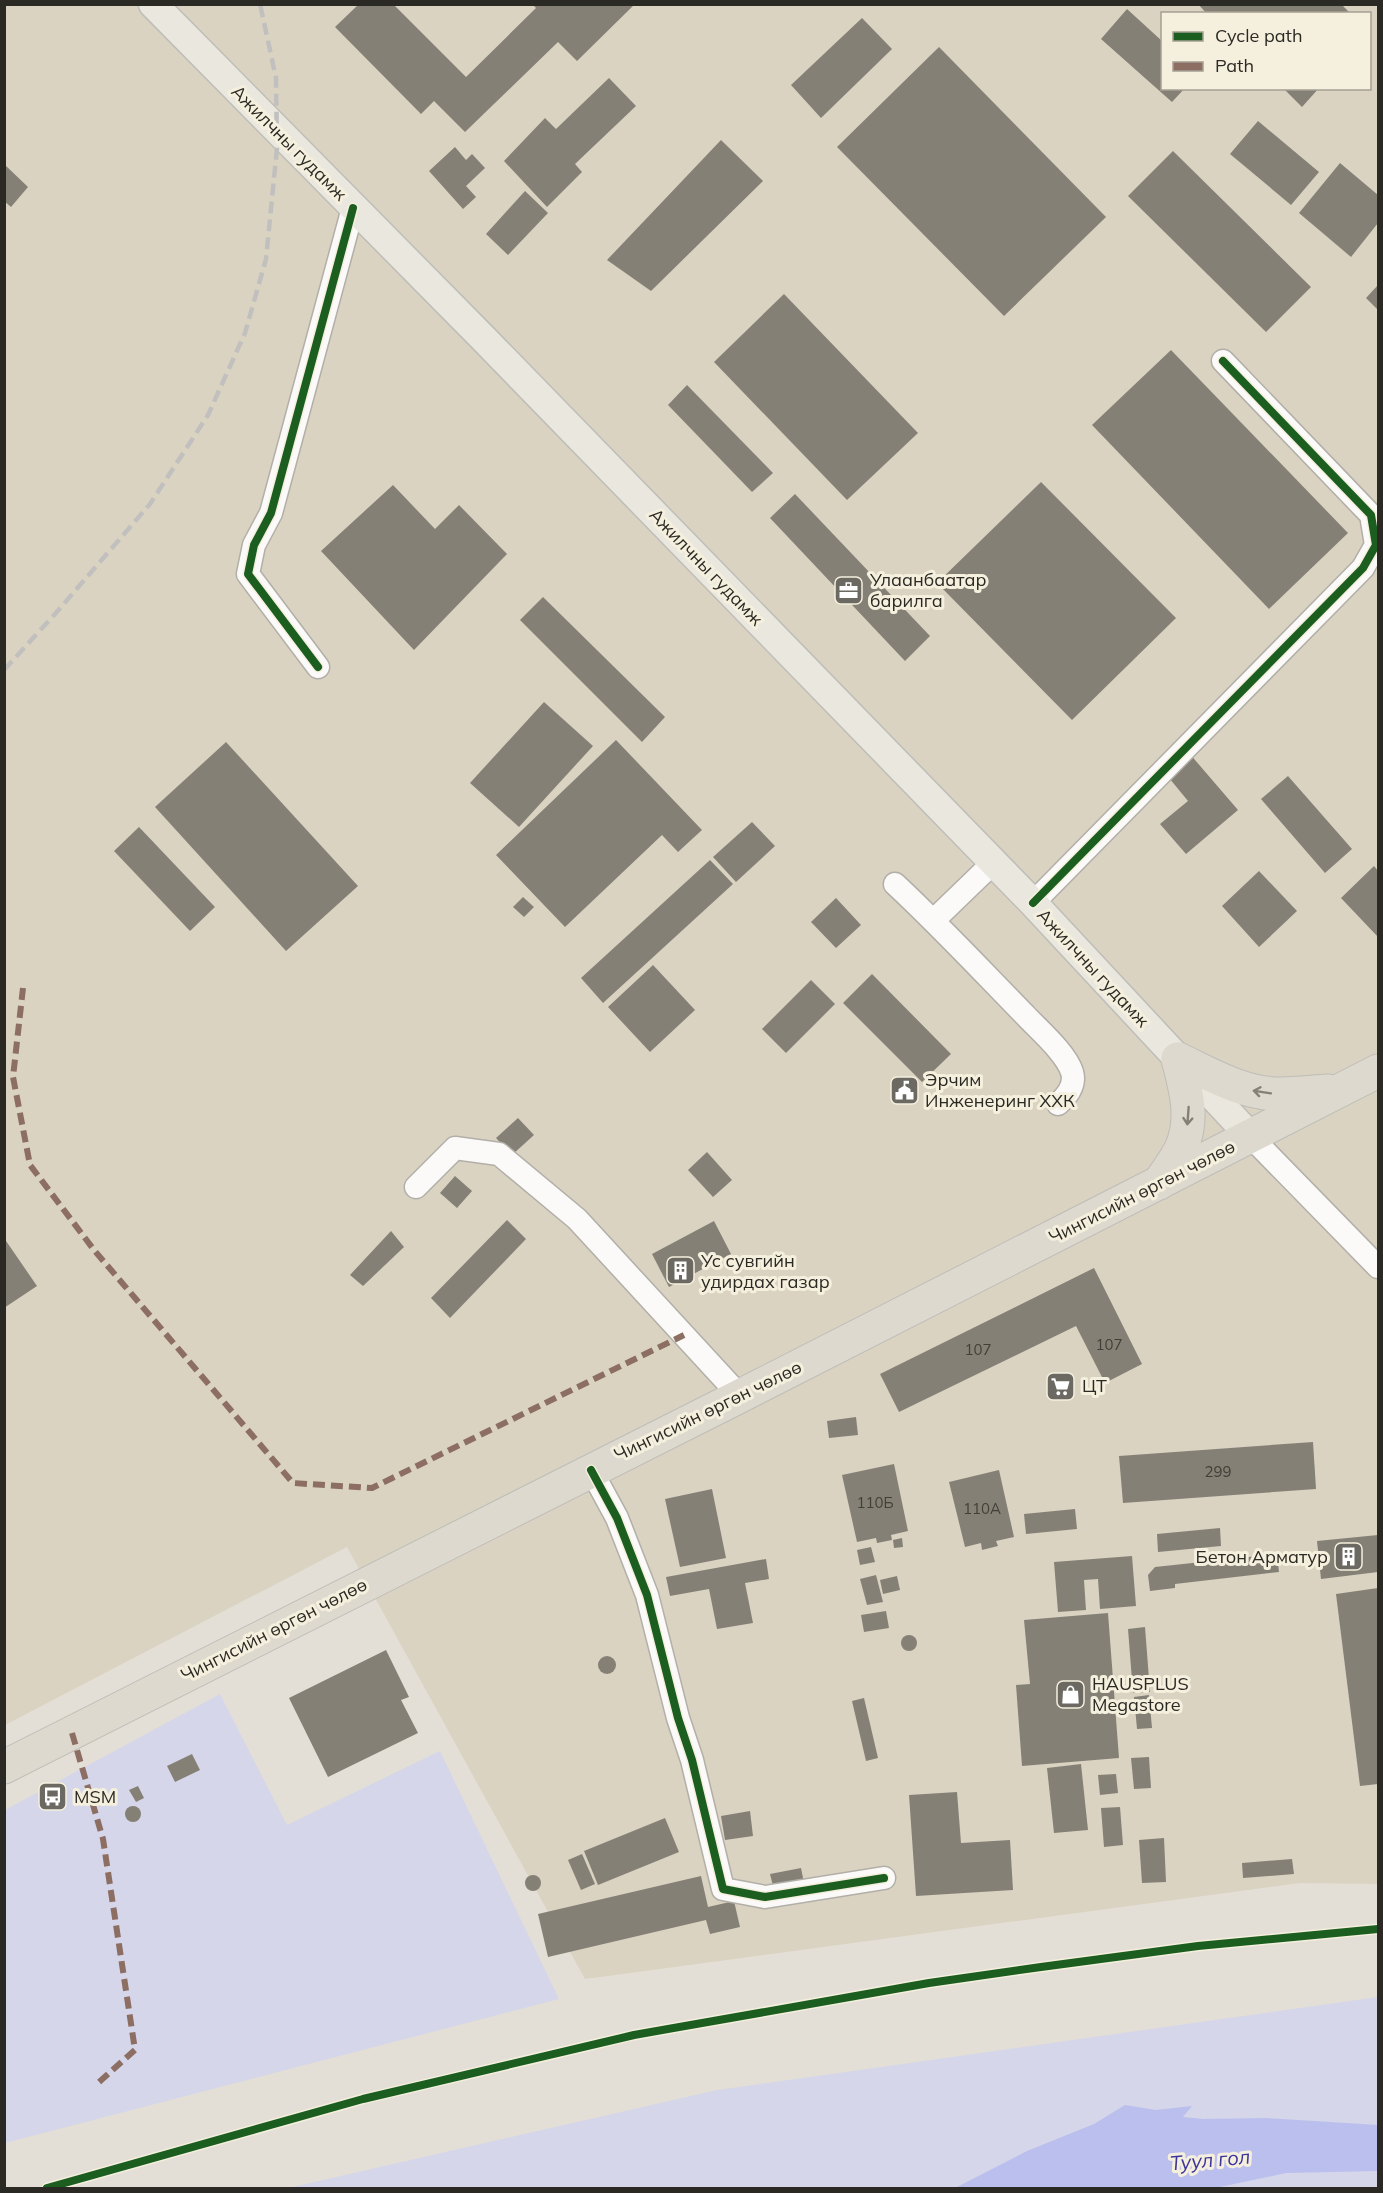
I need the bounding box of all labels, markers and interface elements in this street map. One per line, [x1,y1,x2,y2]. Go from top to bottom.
legend [1161,12,1371,90]
text: Cycle path [1215,24,1302,47]
text: Path [1215,54,1254,77]
street label: Ажилчны гудамж [227,80,352,206]
street label: Ажилчны гудамж [645,503,768,630]
place label: Улаанбаатар барилга [869,568,986,612]
office icon: Улаанбаатар барилга [833,574,865,606]
street label: Ажилчны гудамж [1032,903,1155,1032]
place label: Эрчим Инженеринг ХХК [925,1068,1075,1112]
public building icon: Эрчим Инженеринг ХХК [888,1074,920,1106]
one-way arrow [1253,1086,1272,1097]
one-way arrow [1182,1105,1193,1125]
street label: Чингисийн өргөн чөлөө [1045,1135,1239,1249]
place label: Ус сувгийн удирдах газар [700,1249,830,1293]
building icon: Ус сувгийн удирдах газар [664,1255,696,1287]
house number: 107 [1095,1335,1123,1354]
house number: 107 [964,1340,992,1359]
street label: Чингисийн өргөн чөлөө [610,1355,805,1466]
supermarket icon: ЦТ [1045,1370,1077,1402]
place label: ЦТ [1082,1374,1107,1397]
house number: 299 [1204,1462,1232,1481]
house number: 110Б [856,1493,894,1512]
house number: 110А [963,1499,1001,1518]
building icon: Бетон Арматур [1333,1541,1365,1573]
place label: Бетон Арматур [1196,1545,1328,1568]
street label: Чингисийн өргөн чөлөө [177,1573,371,1687]
place label: HAUSPLUS Megastore [1092,1672,1189,1716]
shop icon: HAUSPLUS Megastore [1055,1678,1087,1710]
bus stop icon: MSM [37,1781,69,1813]
place label: MSM [74,1785,116,1808]
water label: Туул гол [1169,2144,1251,2175]

